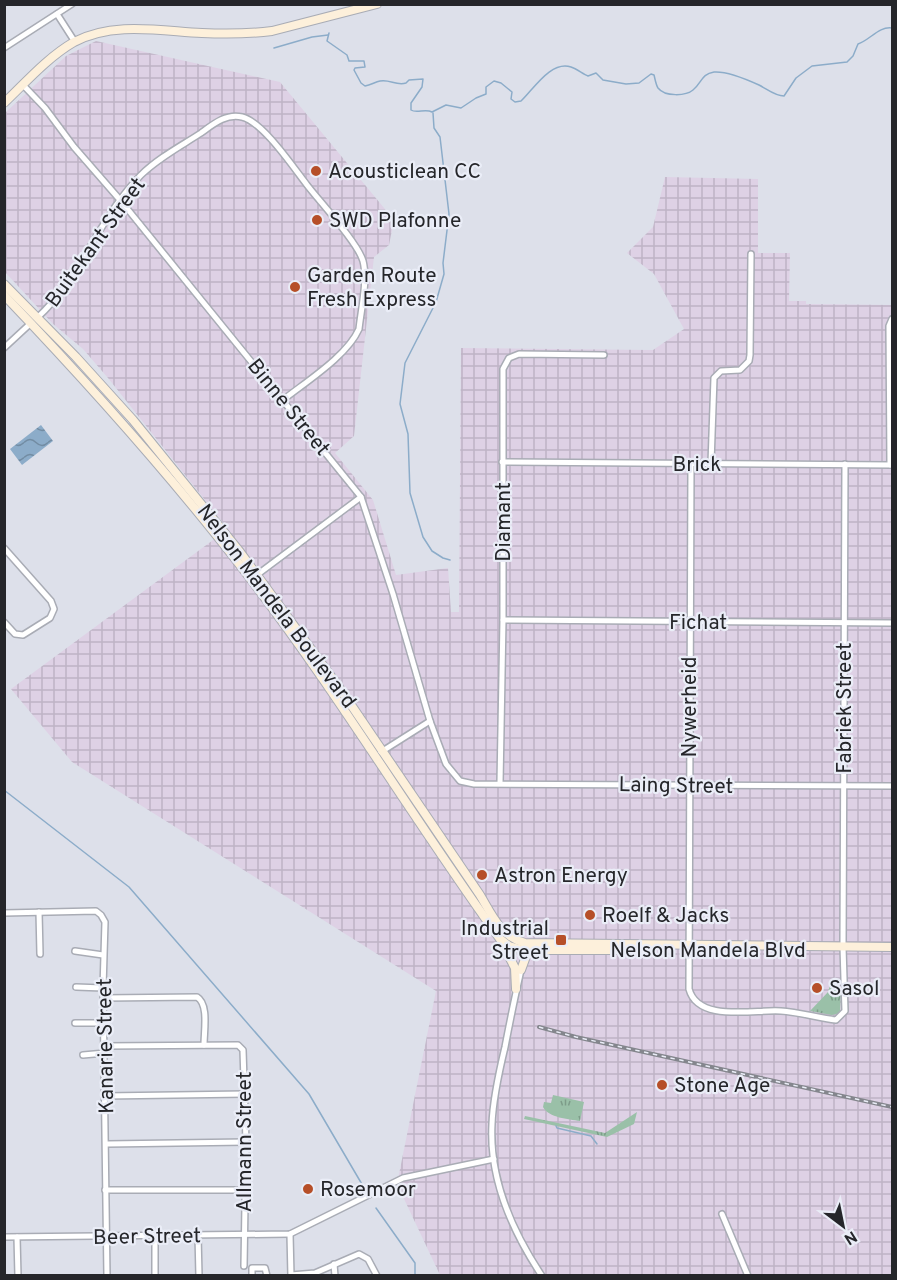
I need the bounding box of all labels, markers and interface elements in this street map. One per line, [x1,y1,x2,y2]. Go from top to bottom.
place label: Acousticlean CC [328,159,481,186]
marker: Acousticlean CC [309,164,323,178]
street label: Buitekant Street [40,173,152,313]
place label: SWD Plafonne [329,208,461,235]
marker: SWD Plafonne [310,213,324,227]
place label: Garden Route Fresh Express [307,263,437,314]
marker: Garden Route Fresh Express [288,280,302,294]
street label: Binne Street [240,354,335,462]
street label: Brick [673,452,721,479]
street label: Diamant [491,482,518,562]
street label: Nelson Mandela Boulevard [190,499,362,714]
street label: Fichat [669,610,727,637]
street label: Fabriek Street [832,642,859,774]
street label: Nywerheid [677,657,704,757]
street label: Laing Street [618,772,734,801]
place label: Astron Energy [494,863,628,890]
marker: Astron Energy [475,868,489,882]
place label: Roelf & Jacks [602,903,729,930]
marker: Roelf & Jacks [583,908,597,922]
place label: Industrial Street [461,916,549,967]
marker: Industrial Street [554,933,568,947]
street label: Nelson Mandela Blvd [610,938,806,965]
place label: Sasol [829,976,879,1003]
street label: Kanarie Street [92,978,121,1114]
marker: Sasol [810,981,824,995]
street label: Allmann Street [232,1071,259,1213]
place label: Stone Age [674,1073,770,1100]
marker: Stone Age [655,1078,669,1092]
place label: Rosemoor [320,1177,416,1204]
marker: Rosemoor [301,1182,315,1196]
north arrow [813,1196,873,1256]
street label: Beer Street [93,1223,201,1252]
text: N [840,1225,860,1249]

